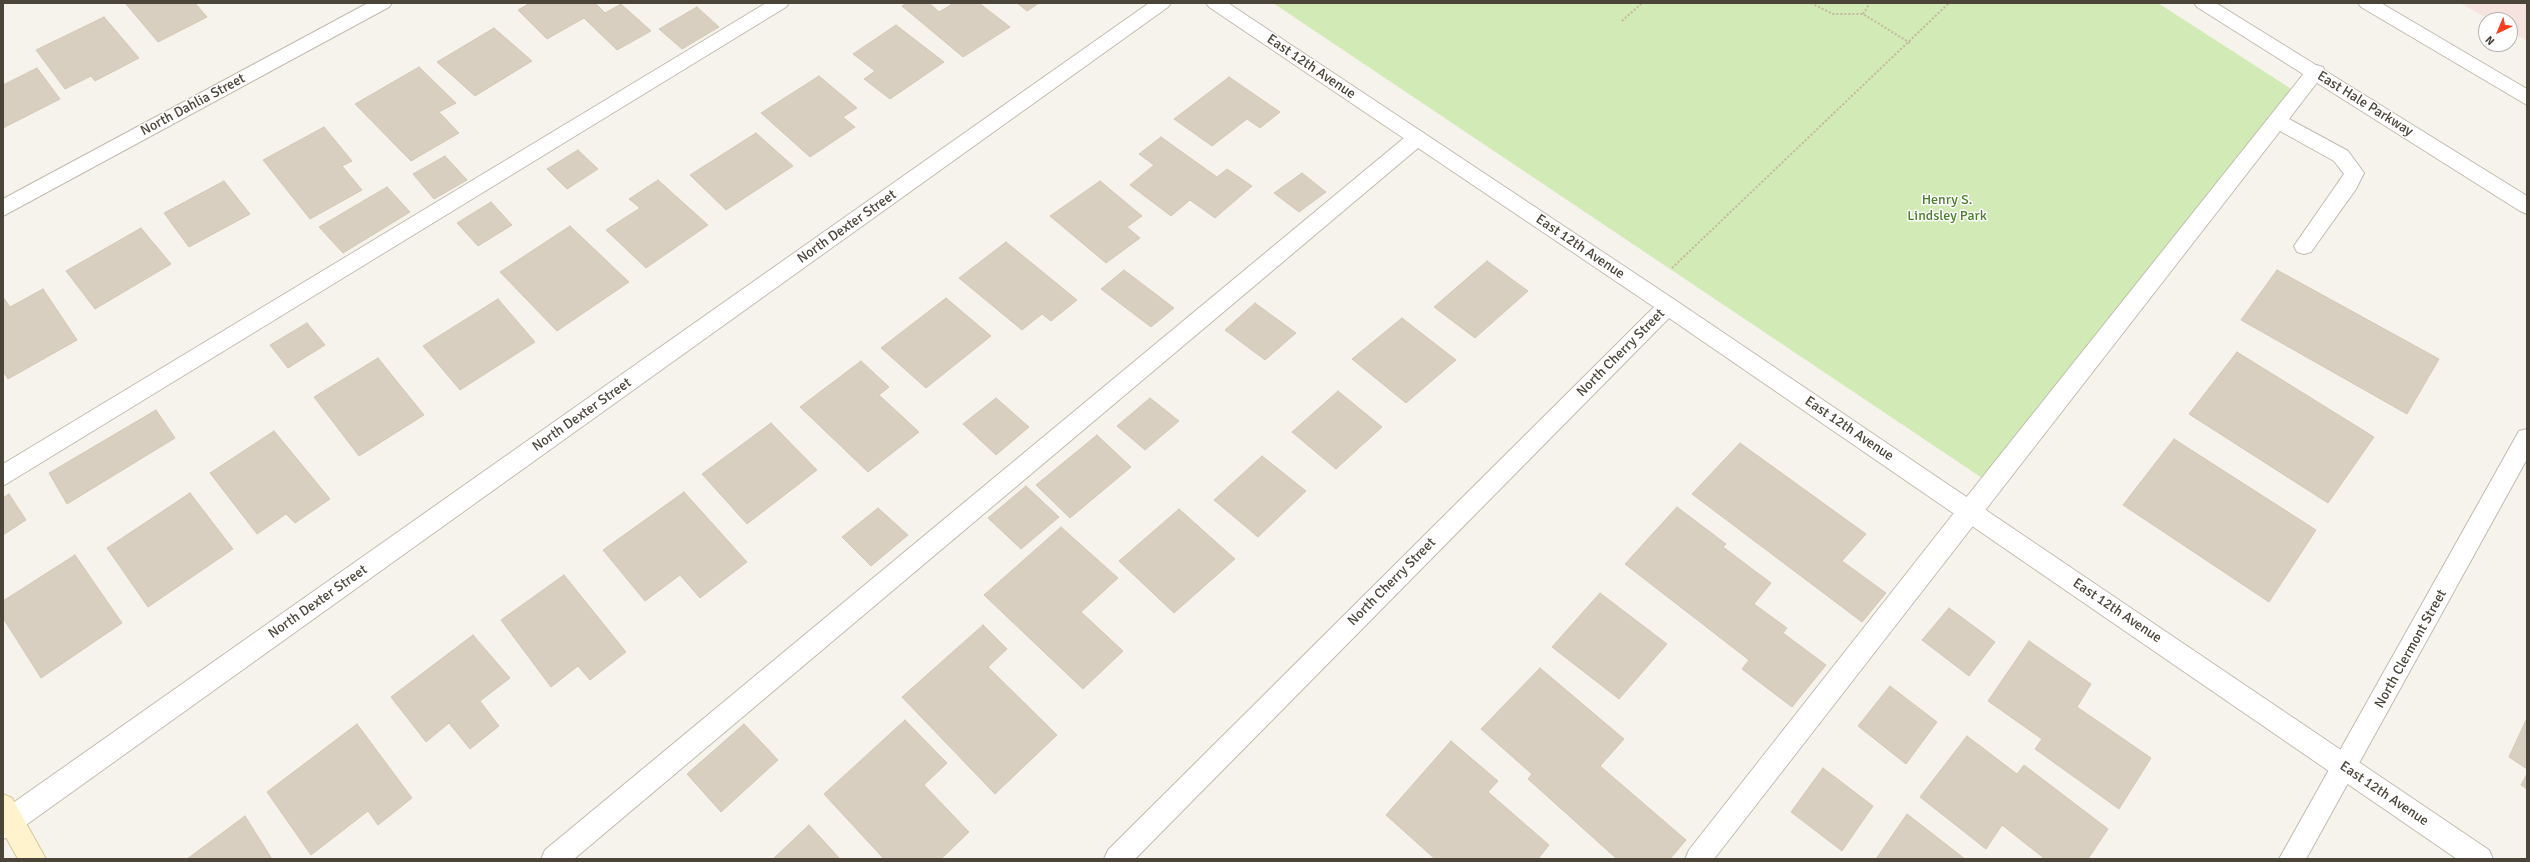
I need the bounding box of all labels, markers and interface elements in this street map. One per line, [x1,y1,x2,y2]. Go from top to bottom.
north arrow [2478,12,2518,52]
street label: East 12th Avenue [1263,31,1359,103]
text: N [2483,33,2497,48]
street label: East Hale Parkway [2314,68,2416,140]
street label: North Dahlia Street [138,70,248,140]
street label: North Dexter Street [794,187,900,267]
park label: Henry S. Lindsley Park [1907,192,1987,224]
street label: East 12th Avenue [1532,211,1628,283]
street label: North Cherry Street [1573,305,1669,401]
street label: North Dexter Street [529,375,635,455]
street label: East 12th Avenue [1801,393,1897,465]
street label: North Cherry Street [1344,534,1440,630]
street label: North Dexter Street [265,562,371,642]
street label: East 12th Avenue [2069,575,2165,647]
street label: North Clermont Street [2371,587,2451,711]
street label: East 12th Avenue [2336,758,2432,830]

